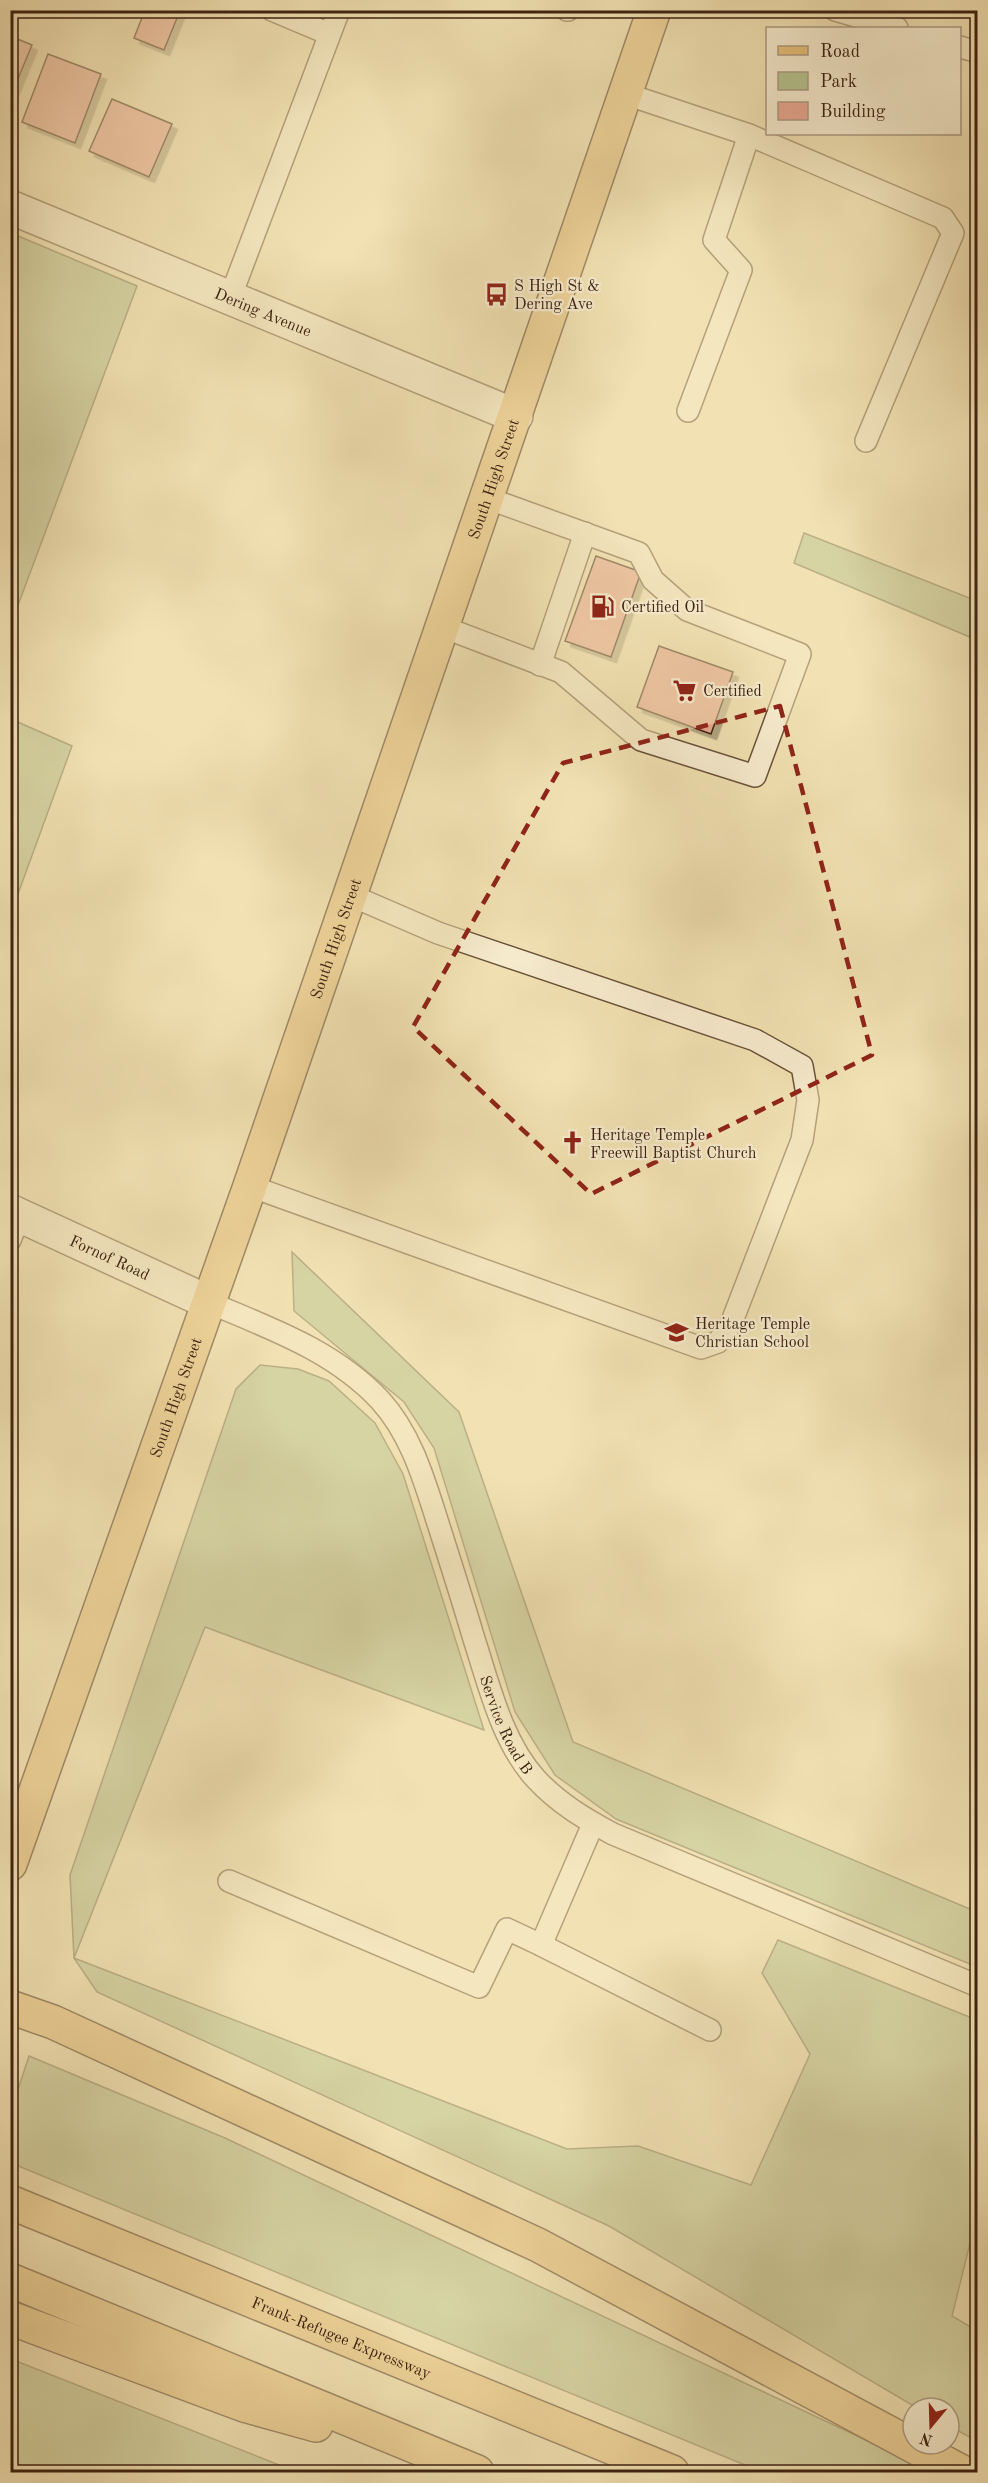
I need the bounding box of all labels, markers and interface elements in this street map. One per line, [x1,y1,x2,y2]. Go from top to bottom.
legend [766,27,961,135]
text: Road [820,43,860,61]
text: Park [820,73,857,91]
text: Building [820,103,886,121]
place label: S High St & Dering Ave [514,279,600,313]
bus stop icon: S High St & Dering Ave [483,281,509,307]
street label: Dering Avenue [212,286,313,341]
street label: South High Street [467,417,523,542]
fuel station icon: Certified Oil [590,593,616,619]
place label: Certified Oil [621,600,704,616]
supermarket icon: Certified [672,677,698,703]
place label: Certified [703,684,762,700]
street label: South High Street [309,876,365,1001]
place label: Heritage Temple Freewill Baptist Church [590,1128,757,1162]
church icon: Heritage Temple Freewill Baptist Church [559,1130,585,1156]
street label: Fornof Road [67,1233,152,1284]
place label: Heritage Temple Christian School [695,1317,810,1351]
school or university icon: Heritage Temple Christian School [664,1319,690,1345]
street label: South High Street [148,1335,206,1460]
street label: Service Road B [476,1674,535,1778]
street label: Frank-Refugee Expressway [249,2295,433,2383]
north arrow [901,2396,961,2456]
text: N [918,2428,935,2448]

